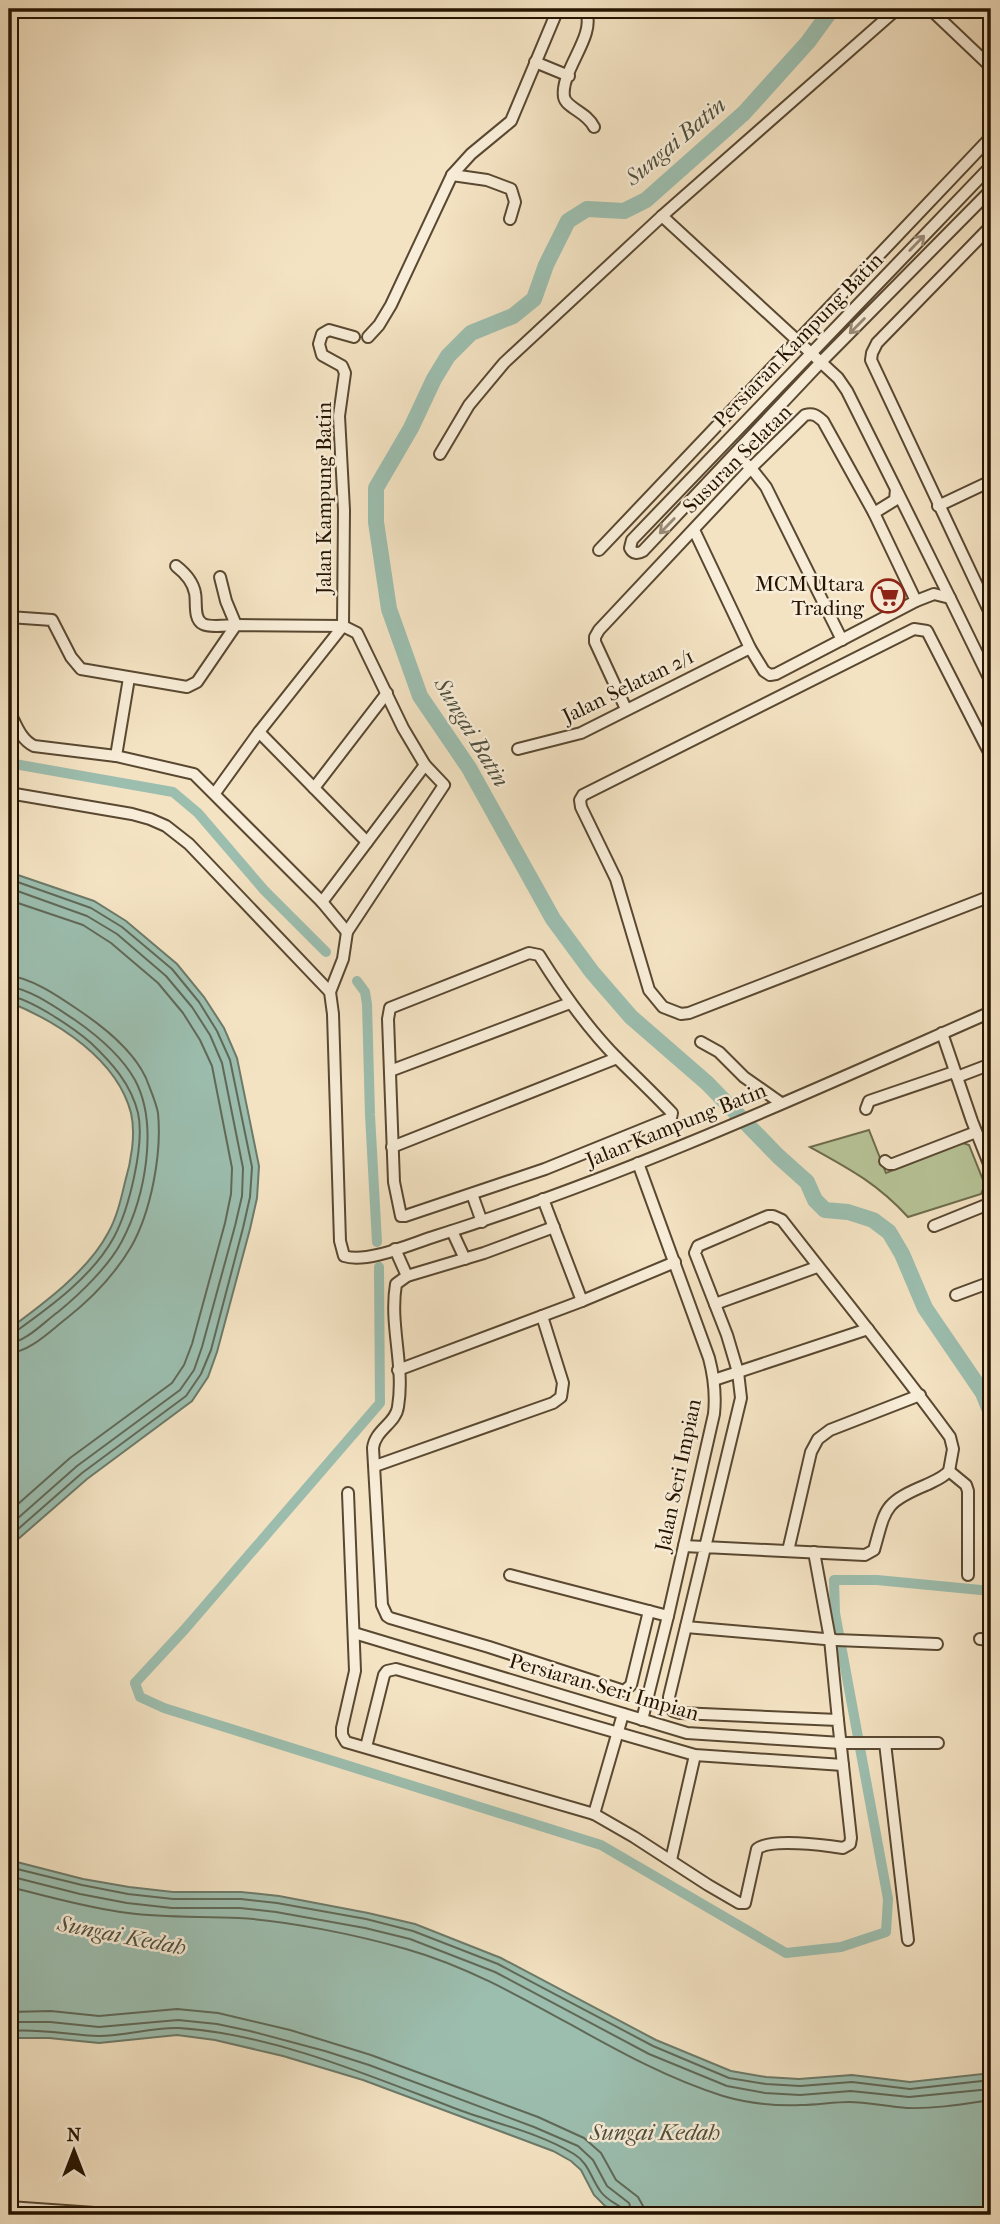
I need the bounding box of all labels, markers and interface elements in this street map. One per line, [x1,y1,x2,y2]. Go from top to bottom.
water label: Sungai Batin [619,91,731,192]
one-way arrow [908,235,925,252]
street label: Persiaran Kampung Batin [708,248,888,432]
one-way arrow [849,317,866,334]
street label: Susuran Selatan [678,400,796,518]
street label: Jalan Kampung Batin [312,402,336,596]
one-way arrow [659,518,676,535]
place label: MCM Utara Trading [755,572,865,620]
supermarket icon: MCM Utara Trading [869,577,907,615]
street label: Jalan Selatan 2/1 [557,644,698,729]
water label: Sungai Batin [428,672,515,792]
street label: Jalan Kampung Batin [580,1078,770,1173]
street label: Jalan Seri Impian [650,1397,706,1555]
street label: Persiaran Seri Impian [506,1648,702,1726]
water label: Sungai Kedah [54,1910,189,1961]
north arrow [38,2116,108,2186]
water label: Sungai Kedah [589,2119,720,2146]
text: N [67,2124,82,2146]

